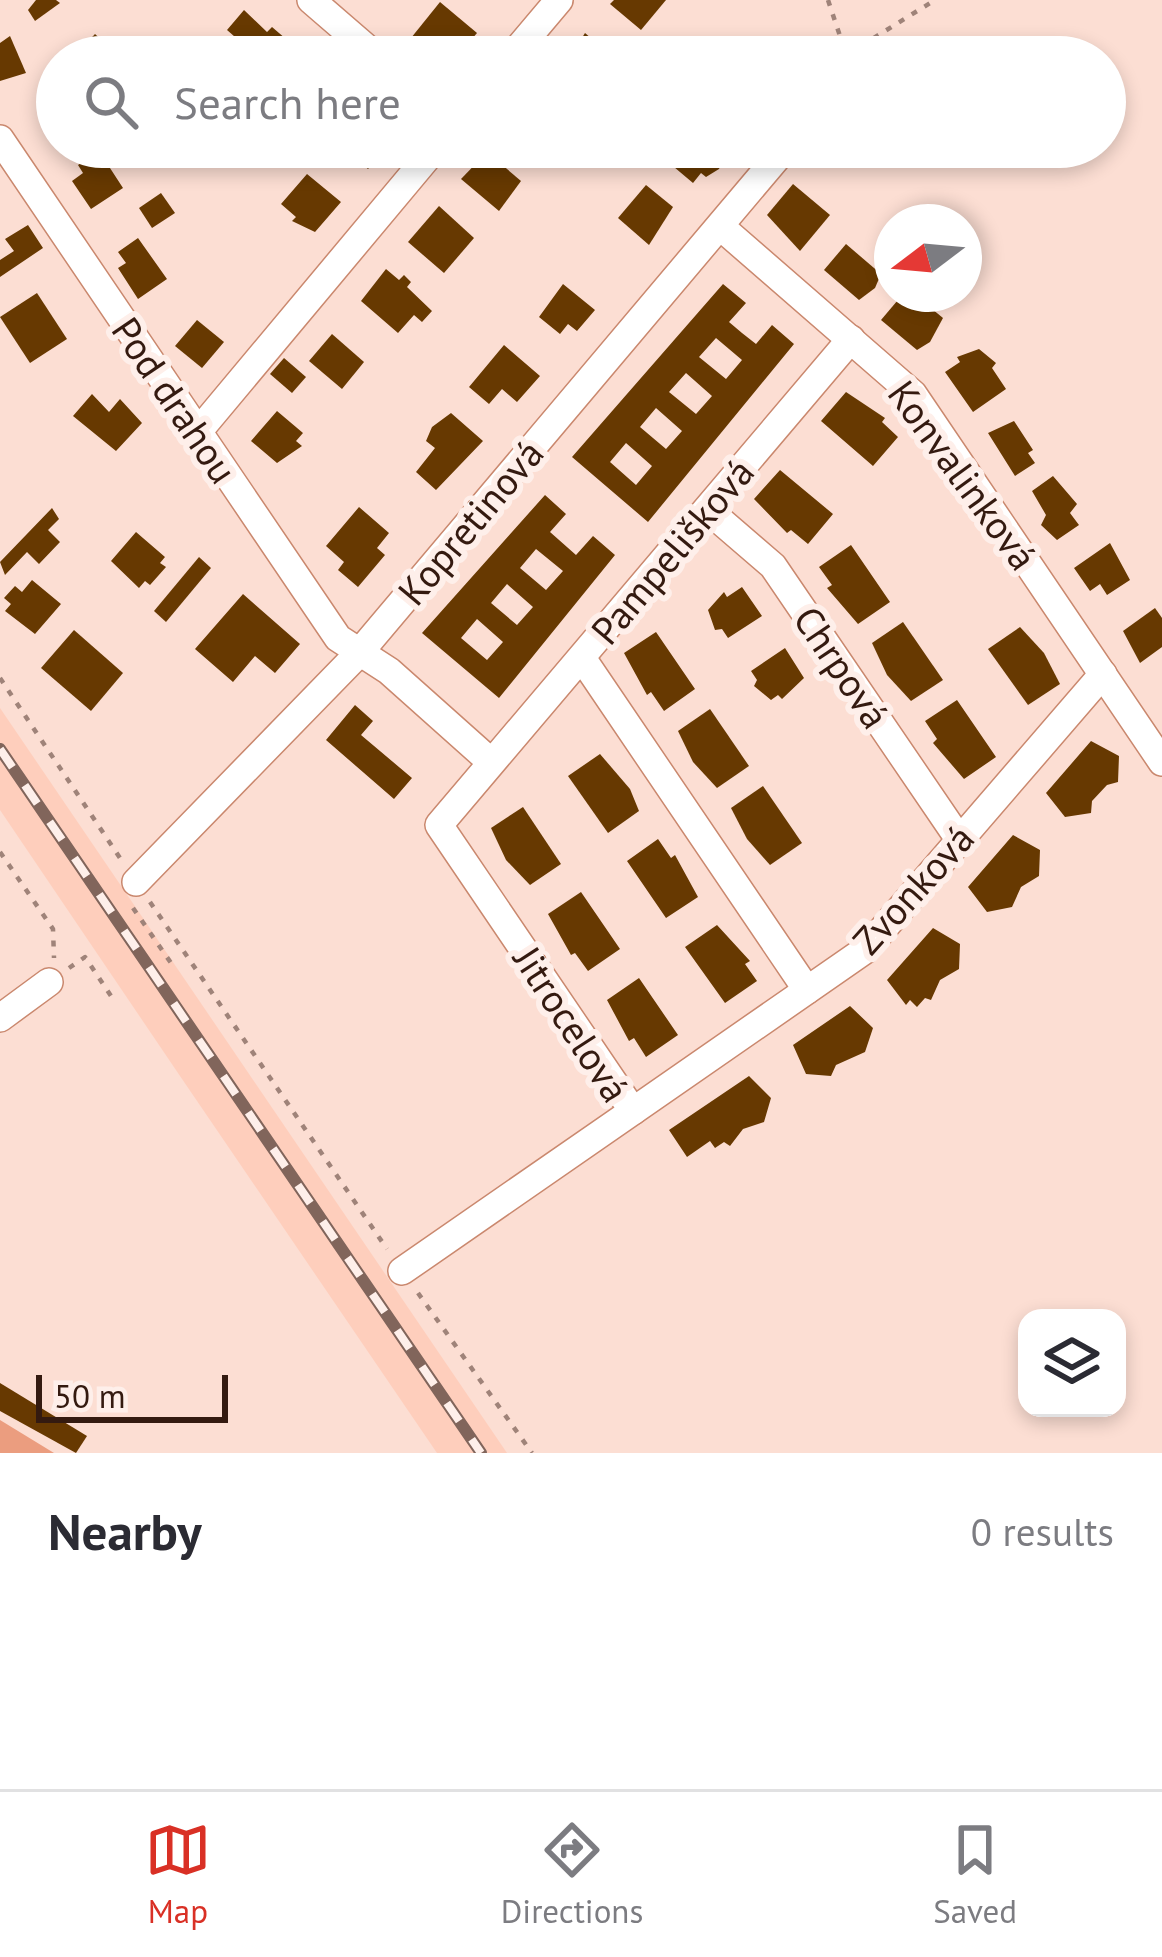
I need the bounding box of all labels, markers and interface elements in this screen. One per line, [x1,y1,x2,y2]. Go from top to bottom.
search box [36,36,1126,168]
icon: search [78,69,144,135]
text: Search here [174,73,401,131]
north arrow [874,204,982,312]
street label: Pod drahou [101,307,249,493]
street label: Konvalinková [877,370,1049,580]
street label: Kopretinová [386,429,554,615]
street label: Pampelišková [579,448,765,654]
street label: Chrpová [783,596,901,738]
street label: Zvonková [841,813,985,965]
street label: Jitrocelová [502,935,641,1112]
map controls [1018,1309,1126,1417]
button: layers [1018,1309,1126,1417]
scale bar [36,1369,228,1422]
text: 50 m [54,1374,126,1417]
text: Nearby [48,1498,202,1564]
text: 0 results [971,1506,1114,1557]
tab: Map [145,1817,211,1932]
tab: Directions [501,1817,643,1932]
tab: Saved [933,1817,1017,1932]

